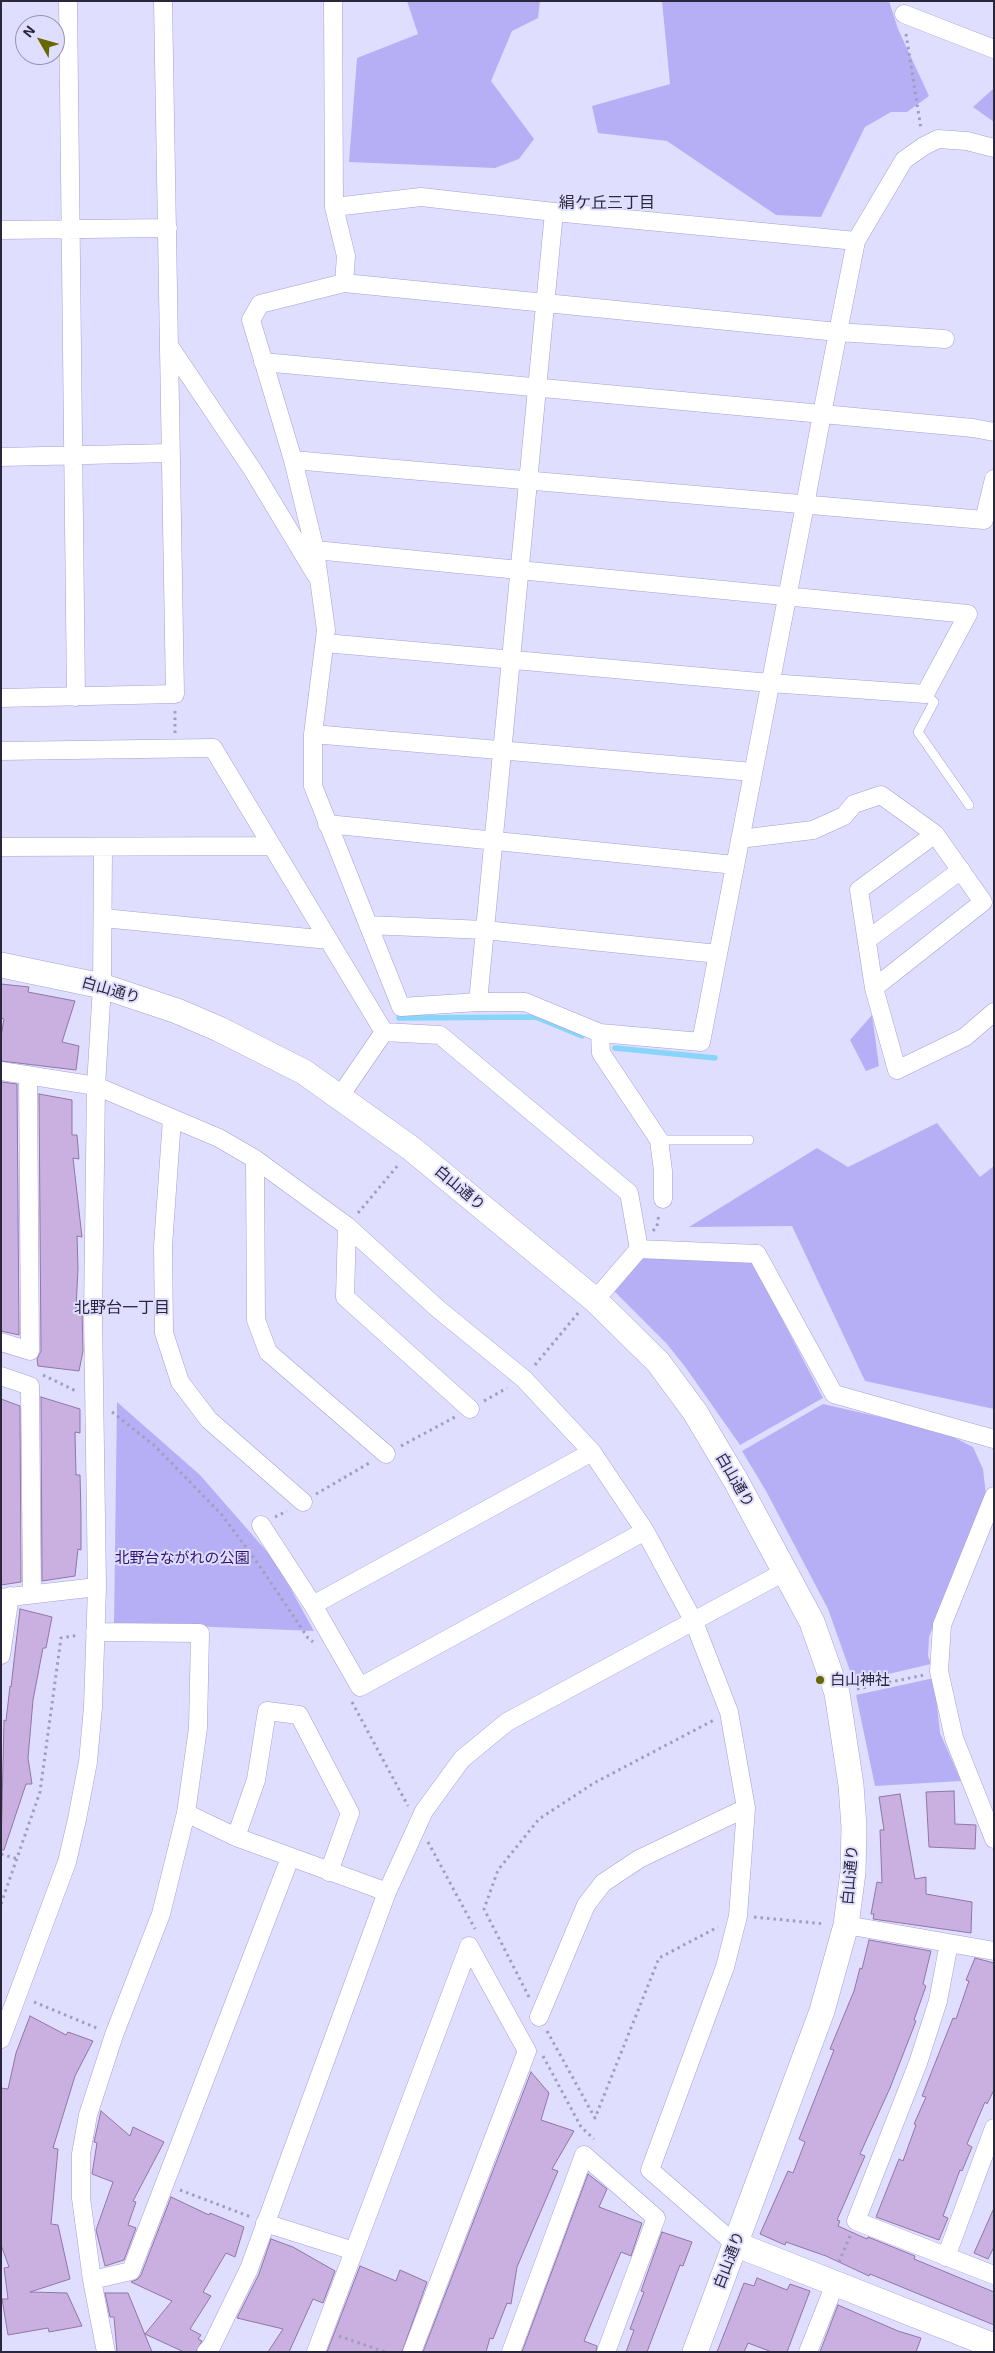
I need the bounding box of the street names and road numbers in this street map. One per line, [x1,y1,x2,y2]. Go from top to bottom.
street label: 白山通り [80,973,142,1007]
street label: 白山通り [431,1162,489,1214]
street label: 白山通り [712,1450,758,1510]
street label: 白山通り [838,1844,862,1906]
street label: 白山通り [710,2229,748,2291]

